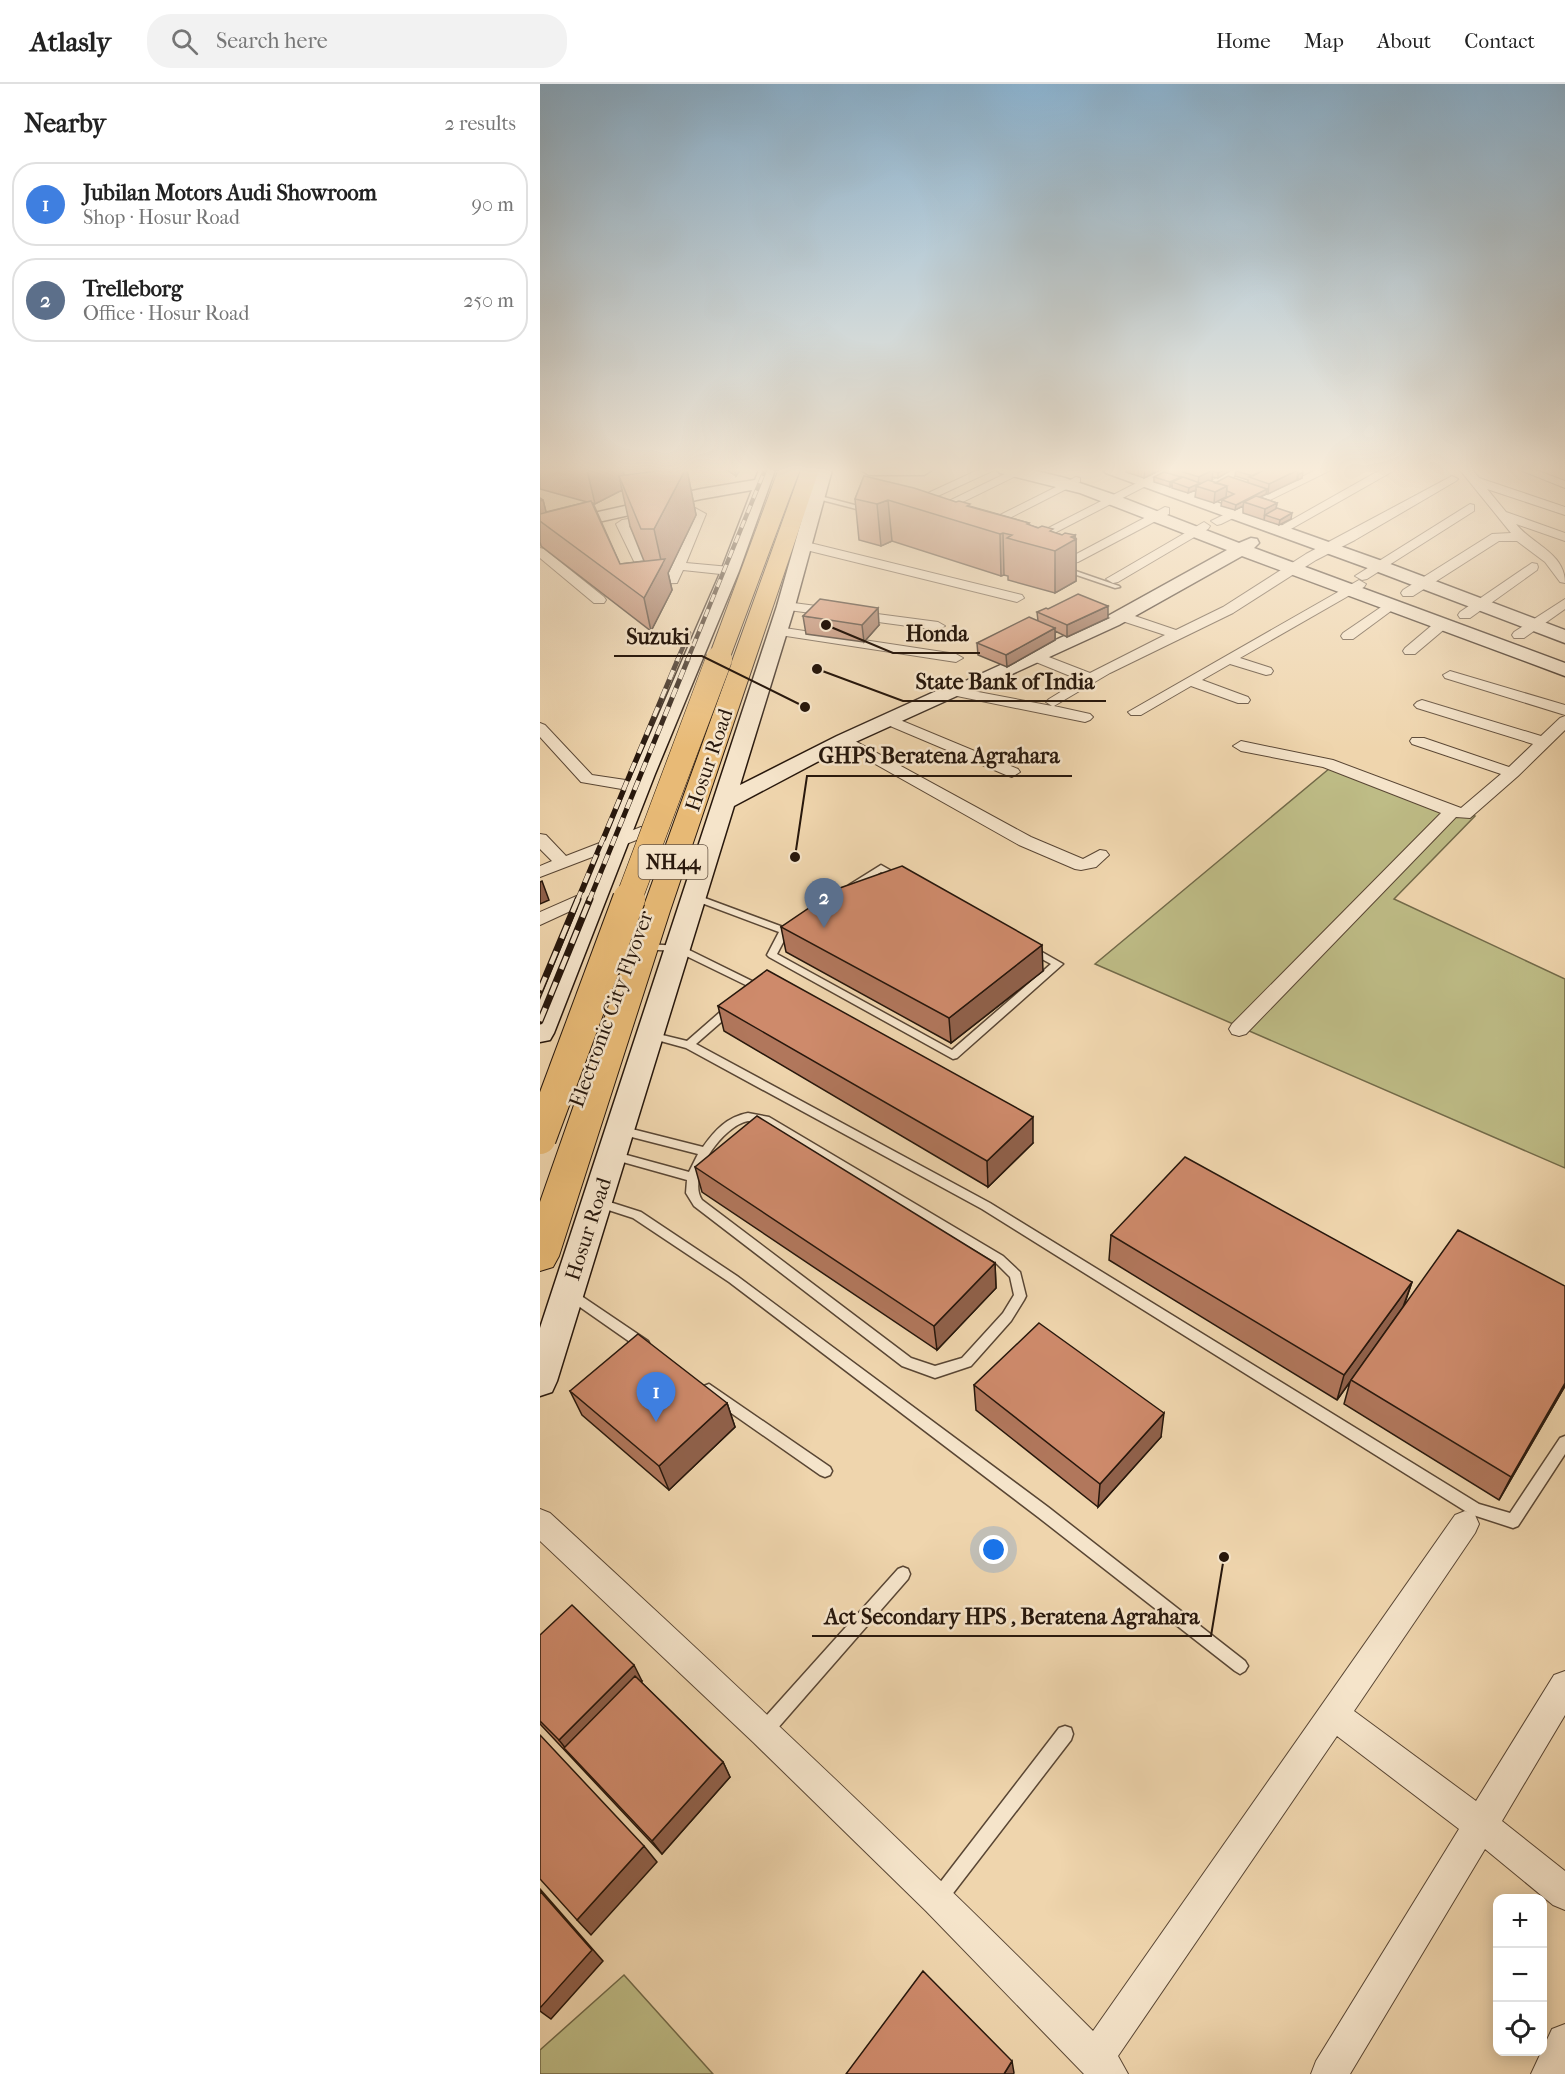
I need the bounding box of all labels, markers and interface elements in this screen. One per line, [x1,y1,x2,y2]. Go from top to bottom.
search box [147,14,567,68]
text: Atlasly [30,25,111,58]
icon: search [168,25,201,58]
text: Search here [216,28,328,54]
text: Home [1216,29,1271,53]
text: Map [1304,29,1344,53]
text: About [1377,29,1431,53]
text: Contact [1464,29,1535,53]
text: Nearby [24,108,106,139]
text: 2 results [445,112,516,135]
text: Jubilan Motors Audi Showroom [83,180,377,206]
text: 1 [42,193,49,216]
text: 90 m [472,193,514,216]
text: Shop · Hosur Road [83,206,240,229]
text: Trelleborg [83,276,183,302]
text: 2 [40,289,51,312]
text: 250 m [463,289,514,312]
text: Office · Hosur Road [83,302,249,325]
callout: Honda [893,613,980,653]
callout: Suzuki [614,616,702,656]
text: Honda [906,621,969,647]
text: Suzuki [626,624,690,650]
callout: State Bank of India [903,661,1106,701]
text: State Bank of India [915,669,1095,695]
street label: Hosur Road [680,705,738,814]
callout: GHPS Beratena Agrahara [807,736,1072,776]
text: GHPS Beratena Agrahara [818,743,1060,769]
road number: NH44 [638,845,708,879]
pin: 2 [804,878,844,928]
street label: Electronic City Flyover [564,907,658,1111]
street label: Hosur Road [560,1174,616,1284]
pin: 1 [636,1372,676,1422]
your location [979,1535,1008,1564]
callout: Act Secondary HPS , Beratena Agrahara [812,1596,1211,1636]
text: Act Secondary HPS , Beratena Agrahara [823,1604,1200,1630]
map controls [1493,1894,1547,2056]
button: + [1493,1894,1547,1948]
button: − [1493,1948,1547,2002]
button: locate [1493,2002,1547,2056]

